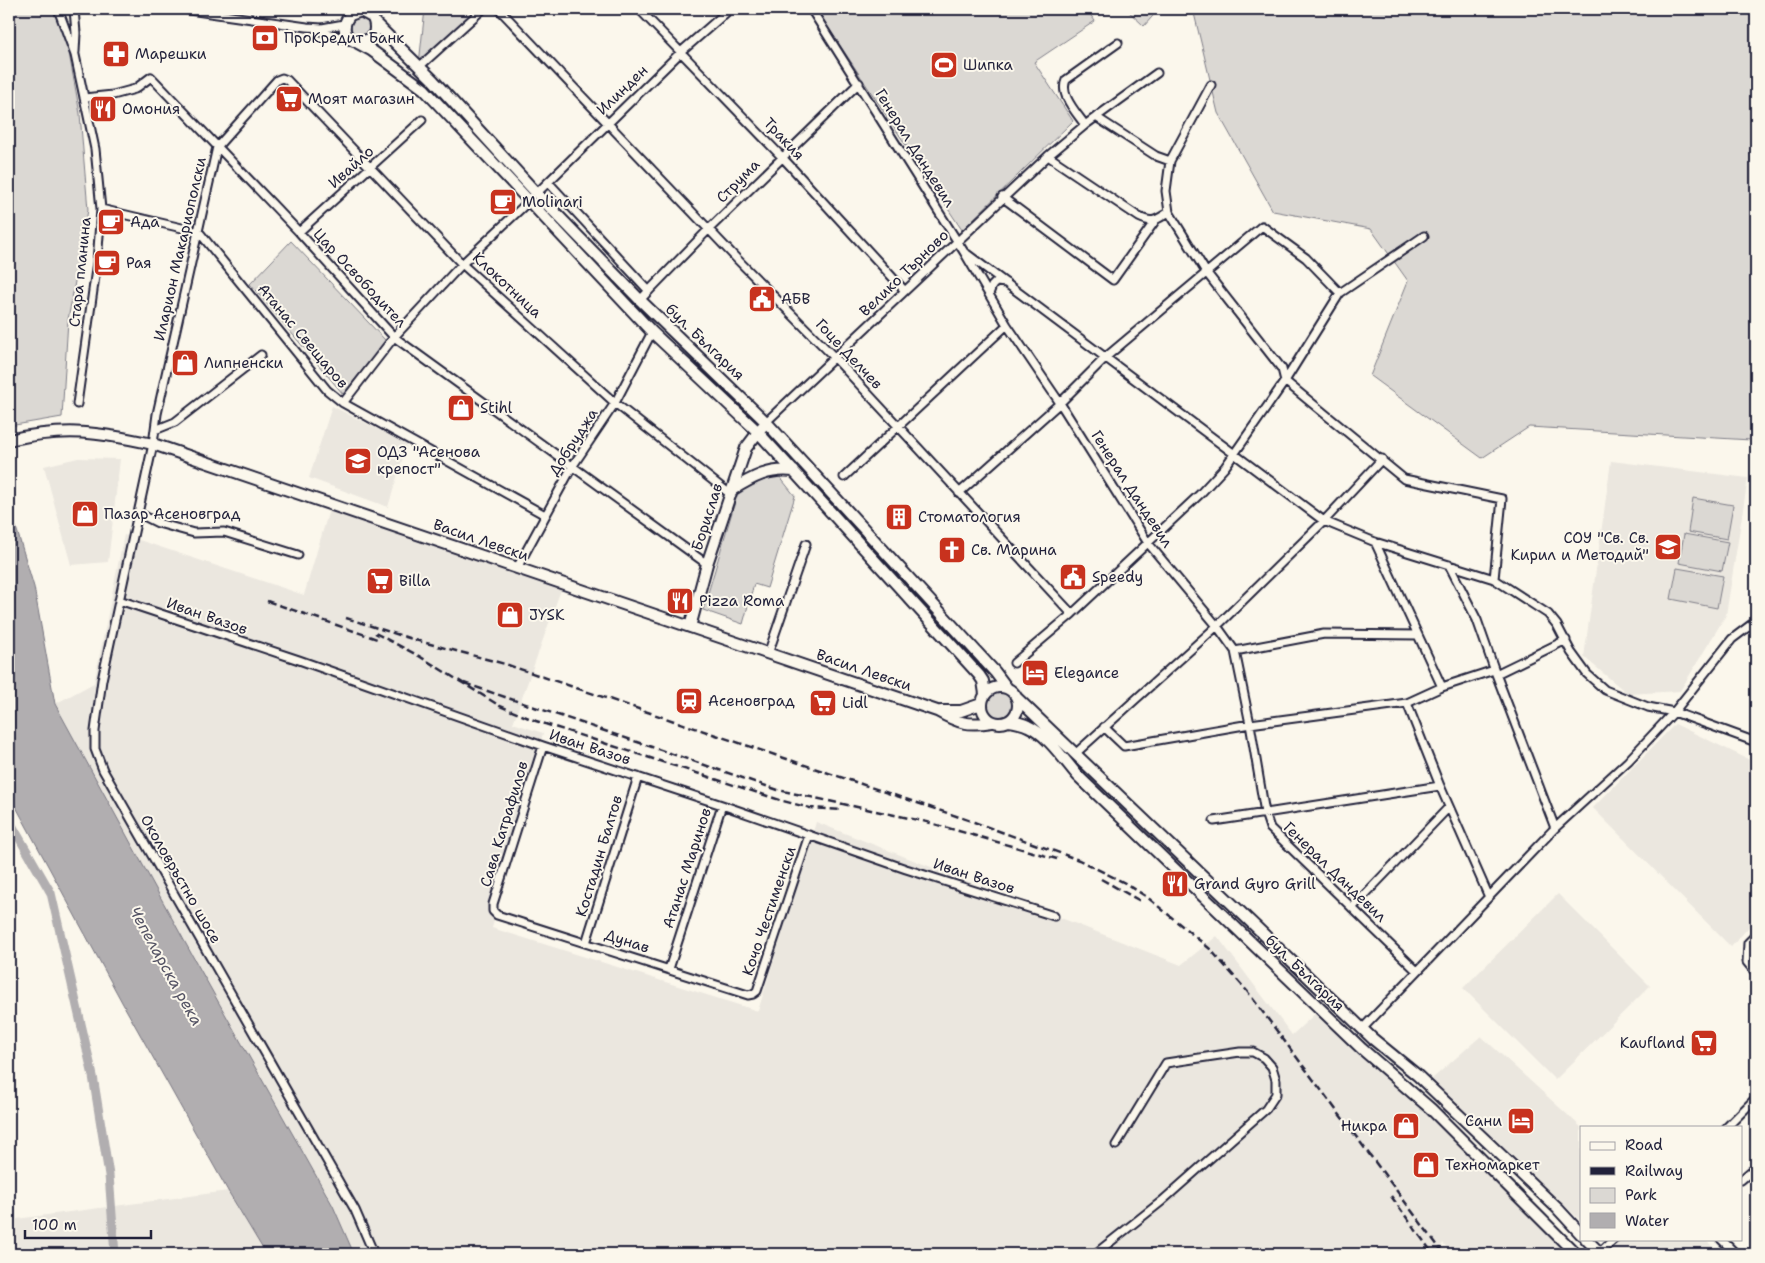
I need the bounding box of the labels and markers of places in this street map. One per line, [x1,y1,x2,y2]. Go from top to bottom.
bank icon: ПроКредит Банк [250,23,280,53]
place label: ПроКредит Банк [284,28,404,48]
pharmacy icon: Марешки [101,39,131,69]
place label: Марешки [135,44,207,64]
sports icon: Шипка [929,50,959,80]
place label: Шипка [963,55,1013,75]
supermarket icon: Моят магазин [274,84,304,114]
place label: Моят магазин [308,89,415,109]
restaurant icon: Омония [88,94,118,124]
place label: Омония [122,99,180,119]
cafe icon: Molinari [488,187,518,217]
place label: Molinari [522,192,583,212]
cafe icon: Ада [96,207,126,237]
place label: Ада [130,212,160,232]
cafe icon: Рая [92,248,122,278]
place label: Рая [126,253,152,273]
public building icon: АБВ [747,284,777,314]
place label: АБВ [781,289,810,309]
shop icon: Липненски [170,348,200,378]
place label: Липненски [204,353,283,373]
shop icon: Stihl [446,393,476,423]
place label: Stihl [480,398,513,418]
place label: ОДЗ "Асенова крепост" [377,442,481,479]
school or university icon: ОДЗ "Асенова крепост" [343,446,373,476]
shop icon: Пазар Асеновград [70,499,100,529]
building icon: Стоматология [884,502,914,532]
place label: Пазар Асеновград [104,504,241,524]
place label: Стоматология [918,507,1021,527]
place label: СОУ "Св. Св. Кирил и Методий" [1510,528,1649,565]
school or university icon: СОУ "Св. Св. Кирил и Методий" [1653,532,1683,562]
church icon: Св. Марина [937,535,967,565]
place label: Св. Марина [971,540,1057,560]
public building icon: Speedy [1058,562,1088,592]
supermarket icon: Billa [365,566,395,596]
place label: Speedy [1092,567,1143,587]
place label: Billa [399,571,431,591]
restaurant icon: Pizza Roma [665,586,695,616]
place label: Pizza Roma [699,591,785,611]
shop icon: JYSK [495,600,525,630]
place label: JYSK [529,605,565,625]
hotel icon: Elegance [1020,658,1050,688]
place label: Elegance [1054,663,1119,683]
station icon: Асеновград [674,686,704,716]
supermarket icon: Lidl [808,688,838,718]
place label: Асеновград [708,691,795,711]
place label: Lidl [842,693,868,713]
restaurant icon: Grand Gyro Grill [1160,869,1190,899]
place label: Grand Gyro Grill [1194,874,1316,894]
supermarket icon: Kaufland [1689,1028,1719,1058]
place label: Kaufland [1620,1033,1685,1053]
hotel icon: Сани [1506,1106,1536,1136]
shop icon: Никра [1391,1111,1421,1141]
place label: Сани [1465,1111,1502,1131]
place label: Никра [1341,1116,1388,1136]
shop icon: Техномаркет [1411,1150,1441,1180]
place label: Техномаркет [1445,1155,1540,1175]

